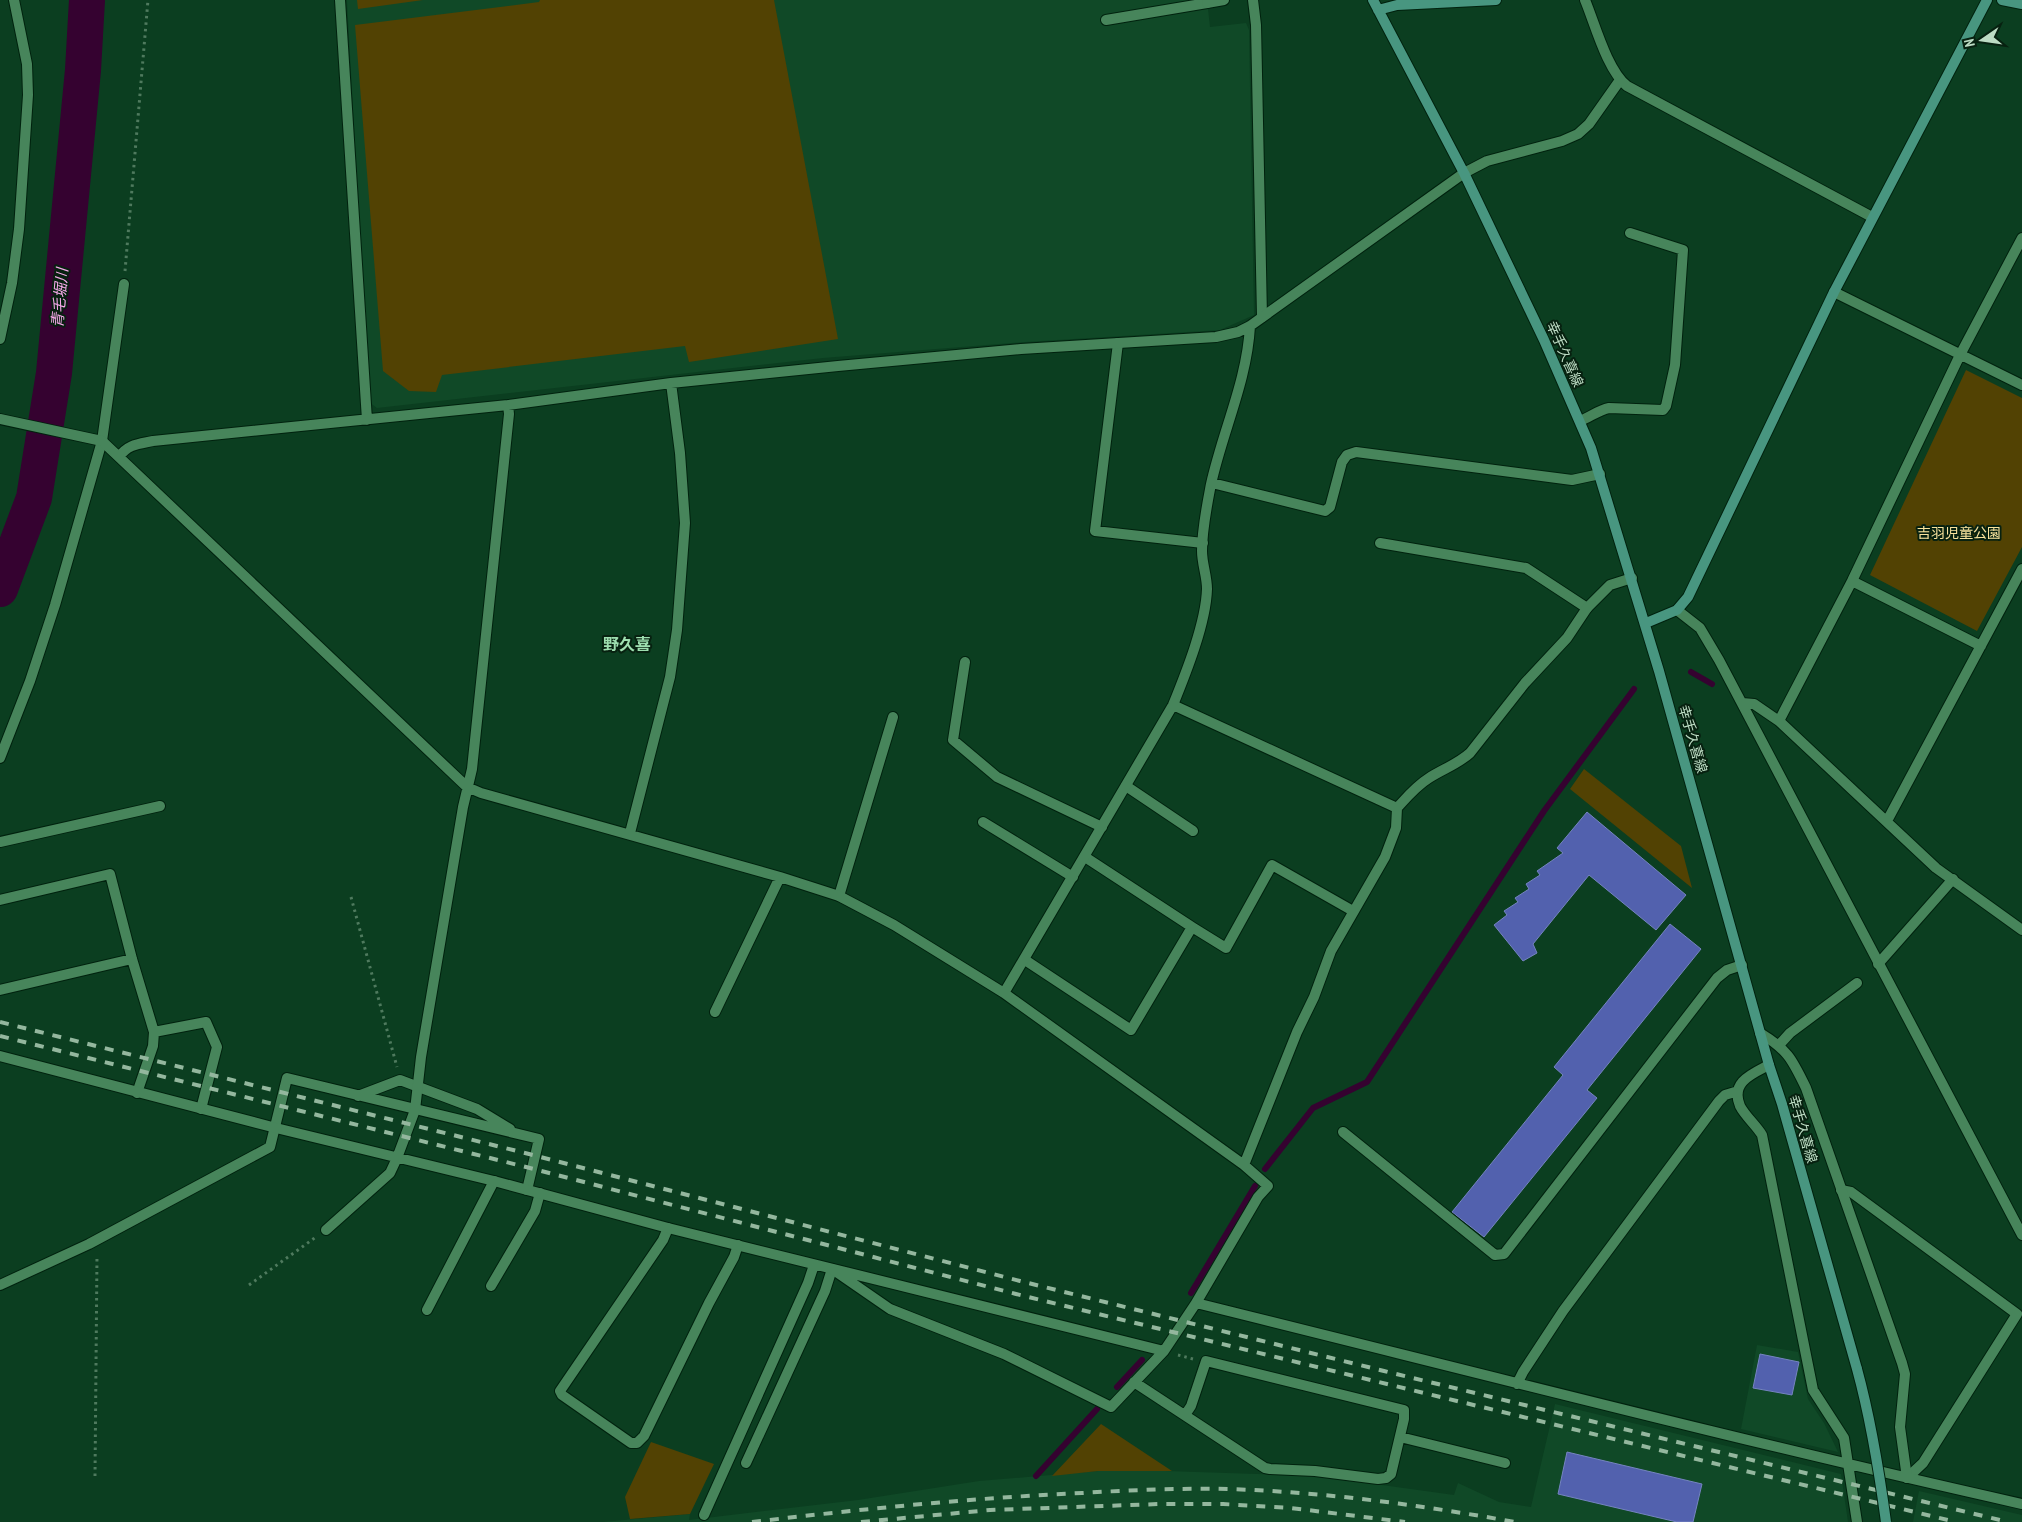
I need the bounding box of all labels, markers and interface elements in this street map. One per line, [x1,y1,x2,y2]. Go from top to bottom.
north arrow [1957,15,2007,65]
text: N [1960,37,1979,49]
water label: 青毛堀川 [47,265,72,329]
street label: 幸手久喜線 [1543,318,1587,390]
park label: 吉羽児童公園 [1917,524,2001,542]
district label: 野久喜 [603,634,651,654]
street label: 幸手久喜線 [1675,703,1711,775]
street label: 幸手久喜線 [1785,1093,1821,1165]

